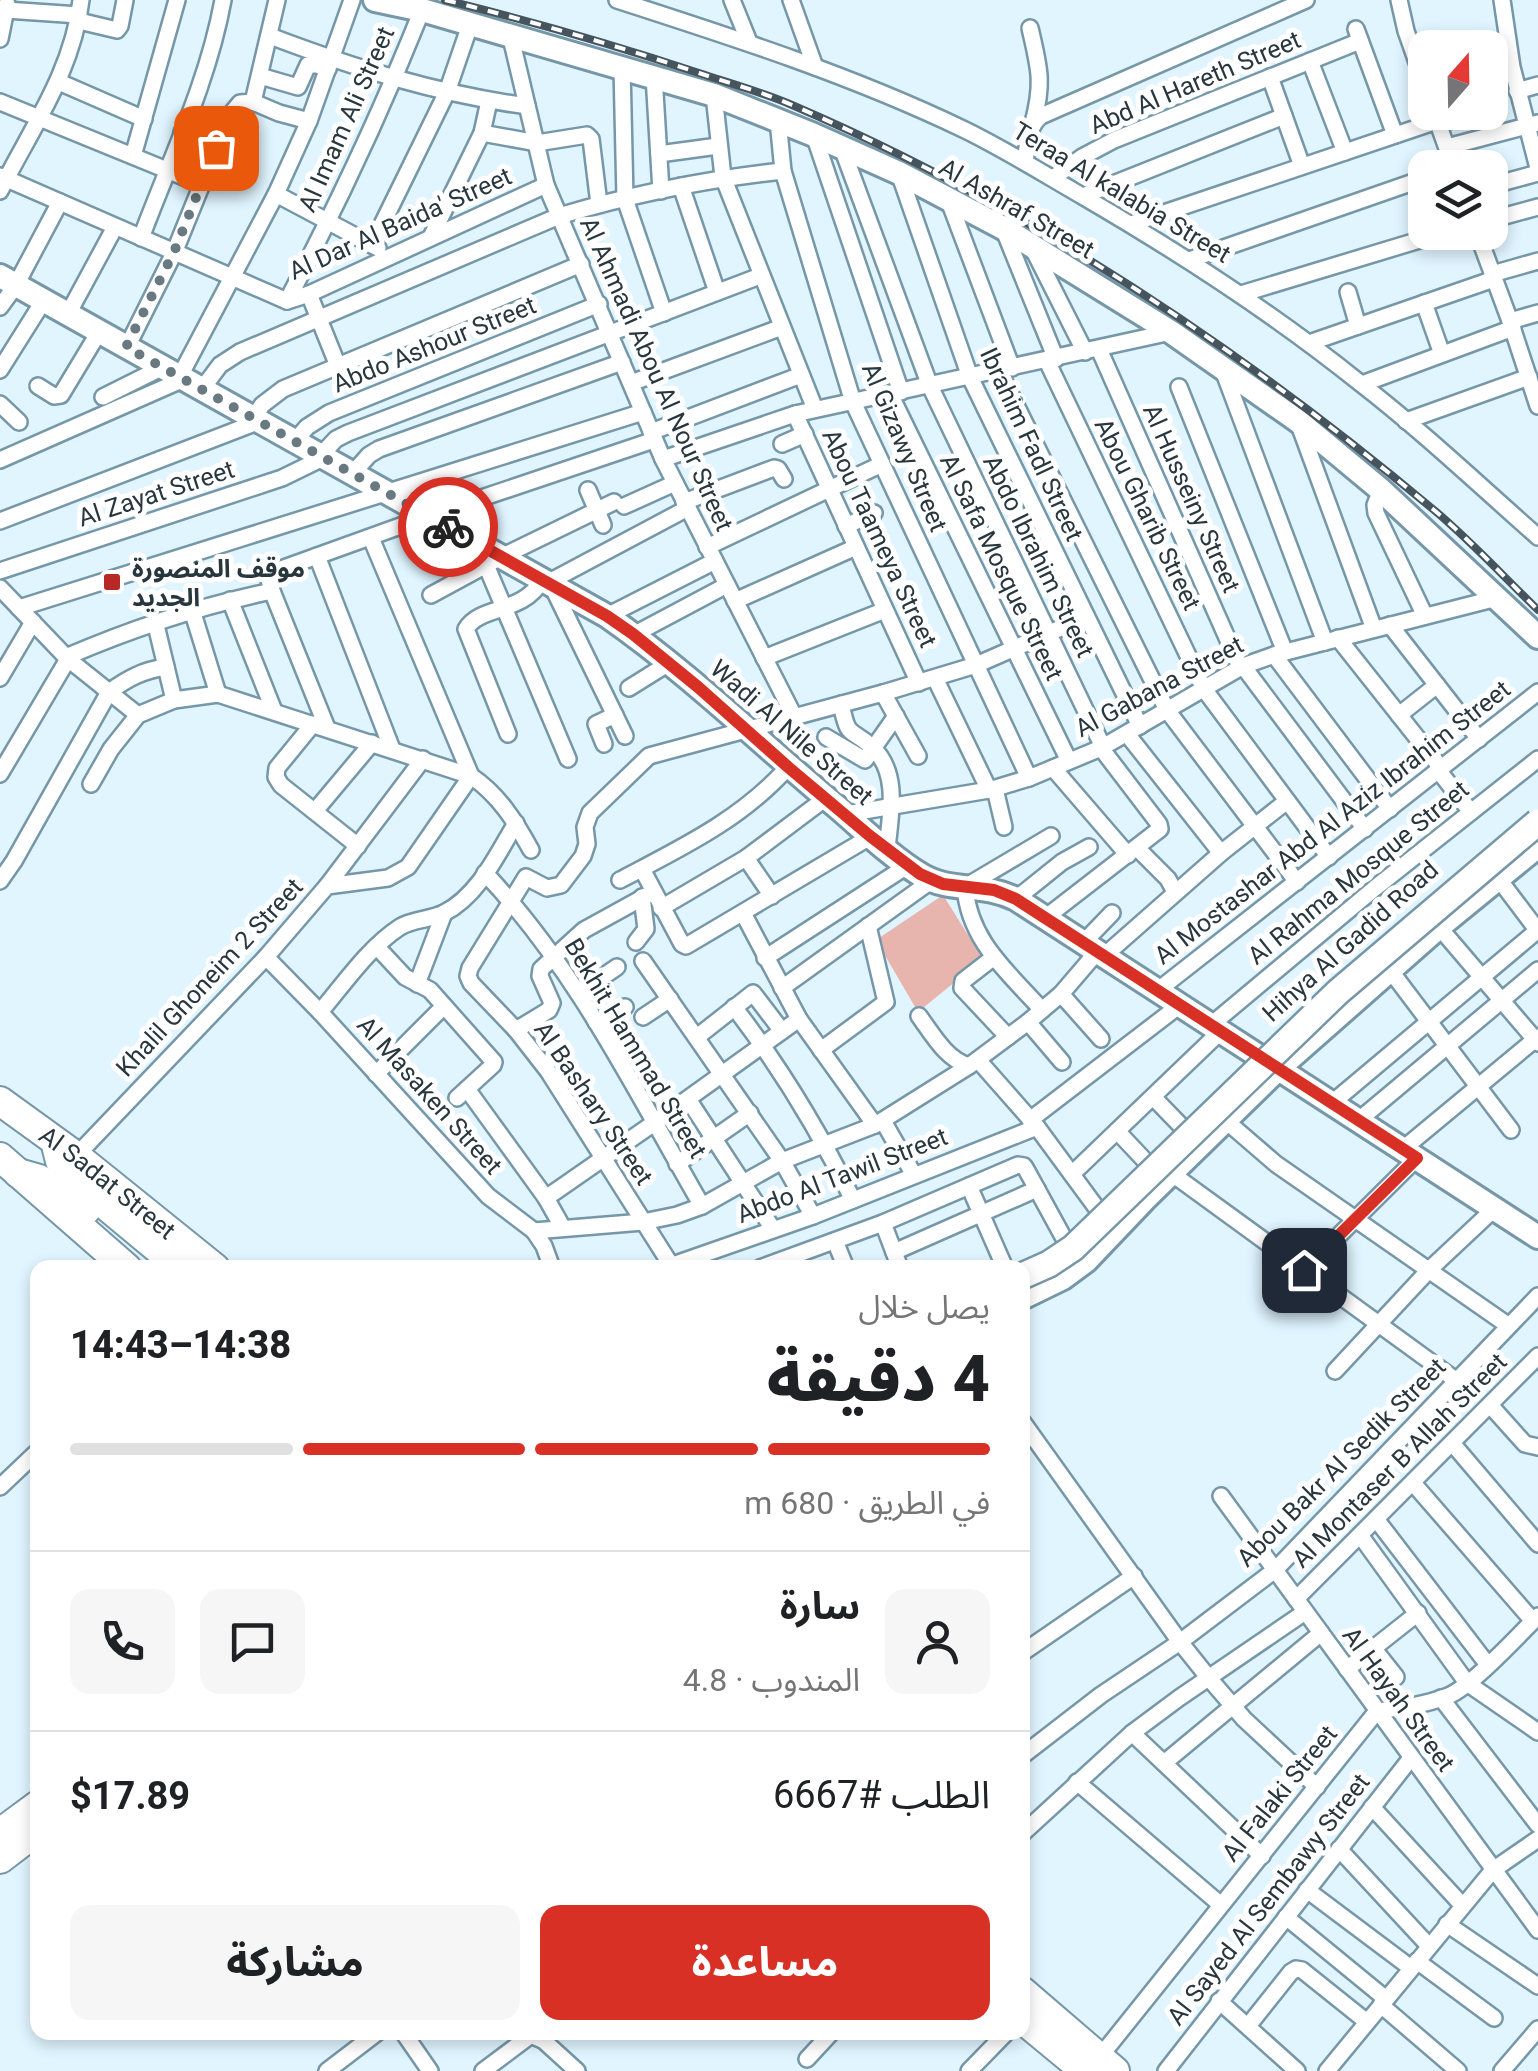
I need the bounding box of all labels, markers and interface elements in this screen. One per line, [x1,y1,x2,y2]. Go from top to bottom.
street label: Al Imam Ali Street [293,22,400,216]
street label: Abd Al Hareth Street [1085,25,1305,140]
north arrow [1408,30,1508,130]
map controls [1408,30,1508,250]
pin [174,106,259,191]
street label: Teraa Al kalabia Street [1008,116,1236,269]
icon: bag [189,121,244,176]
button: layers [1408,150,1508,250]
street label: Al Ashraf Street [934,152,1099,264]
street label: Al Dar Al Baida' Street [284,161,516,286]
street label: Al Ahmadi Abou Al Nour Street [574,213,739,536]
street label: Abdo Ashour Street [328,290,540,398]
street label: Ibrahim Fadl Street [974,343,1089,545]
street label: Al Gizawy Street [856,358,953,536]
street label: Al Husseiny Street [1137,400,1246,597]
street label: Abou Gharib Street [1089,414,1207,615]
street label: Abou Taameya Street [816,425,943,652]
street label: Al Safa Mosque Street [934,449,1069,685]
street label: Abdo Ibrahim Street [977,450,1100,662]
street label: Al Zayat Street [74,455,238,532]
courier [398,477,498,577]
icon: bike [421,500,476,555]
place label: موقف المنصورة الجديد [132,554,305,612]
marker: موقف المنصورة الجديد [101,571,123,593]
street label: Al Gabana Street [1070,630,1248,743]
street label: Wadi Al Nile Street [705,654,879,811]
street label: Al Mostashar Abd Al Aziz Ibrahim Street [1149,674,1516,970]
street label: Al Rahma Mosque Street [1242,774,1474,970]
street label: Hihya Al Gadid Road [1257,855,1444,1028]
street label: Khalil Ghoneim 2 Street [110,872,309,1082]
street label: Bekhit Hammad Street [559,933,713,1163]
street label: Al Masaken Street [351,1011,508,1180]
street label: Al Bashary Street [528,1016,659,1190]
street label: Al Sadat Street [34,1120,181,1245]
street label: Abdo Al Tawil Street [733,1122,952,1229]
pin [1262,1228,1347,1313]
icon: home [1277,1243,1332,1298]
text: يصل خلال [859,1288,990,1326]
text: 14:38–14:43 [70,1323,291,1367]
text: 4 دقيقة [767,1341,990,1417]
street label: Al Montaser B Allah Street [1286,1347,1512,1573]
street label: Abou Bakr Al Sedik Street [1231,1352,1452,1573]
text: في الطريق · 680 m [744,1484,990,1522]
text: سارة [780,1584,860,1628]
button: phone [70,1589,175,1694]
button: chat [200,1589,305,1694]
button: person [885,1589,990,1694]
street label: Al Hayah Street [1337,1622,1461,1777]
text: المندوب · 4.8 [683,1661,860,1699]
street label: Al Falaki Street [1216,1720,1343,1867]
street label: Al Sayed Al Sembawy Street [1161,1768,1376,2031]
text: الطلب #6667 [773,1773,990,1817]
text: $17.89 [70,1774,190,1818]
button: مشاركة [70,1905,520,2020]
button: مساعدة [540,1905,990,2020]

